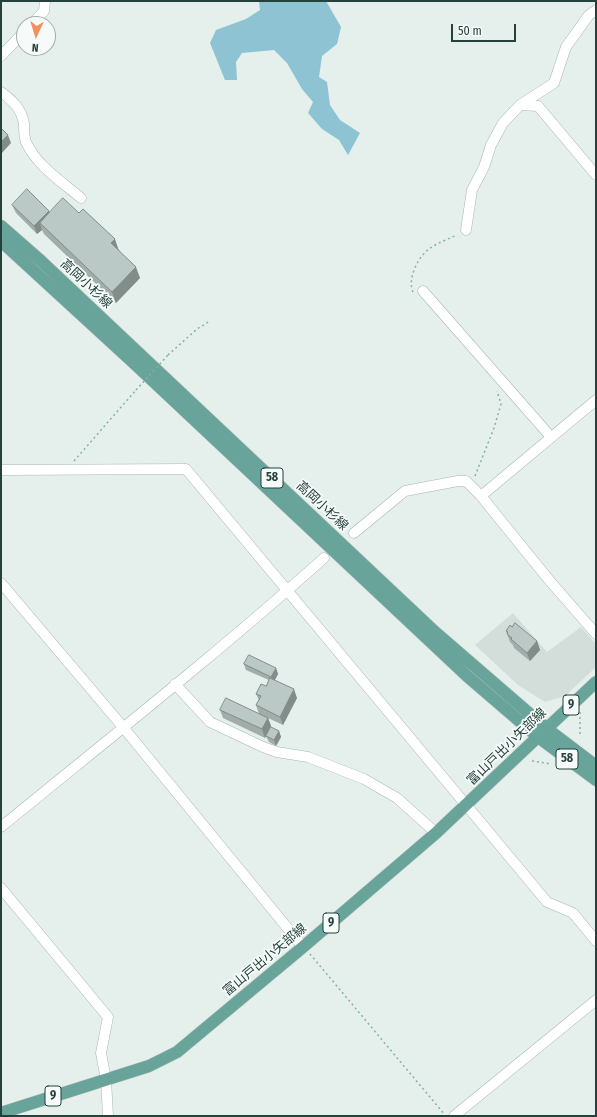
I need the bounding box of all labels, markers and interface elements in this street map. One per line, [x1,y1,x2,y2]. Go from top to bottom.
north arrow [16,16,56,56]
scale bar [453,16,518,42]
text: 50 m [458,24,482,38]
text: N [31,41,39,54]
street label: 高岡小杉線 [57,256,115,312]
road number: 58 [261,468,283,488]
street label: 高岡小杉線 [293,478,351,534]
road number: 9 [563,695,579,715]
street label: 富山戸出小矢部線 [464,705,550,789]
road number: 58 [556,749,578,769]
road number: 9 [323,913,339,933]
street label: 富山戸出小矢部線 [220,921,310,999]
road number: 9 [45,1086,61,1106]

